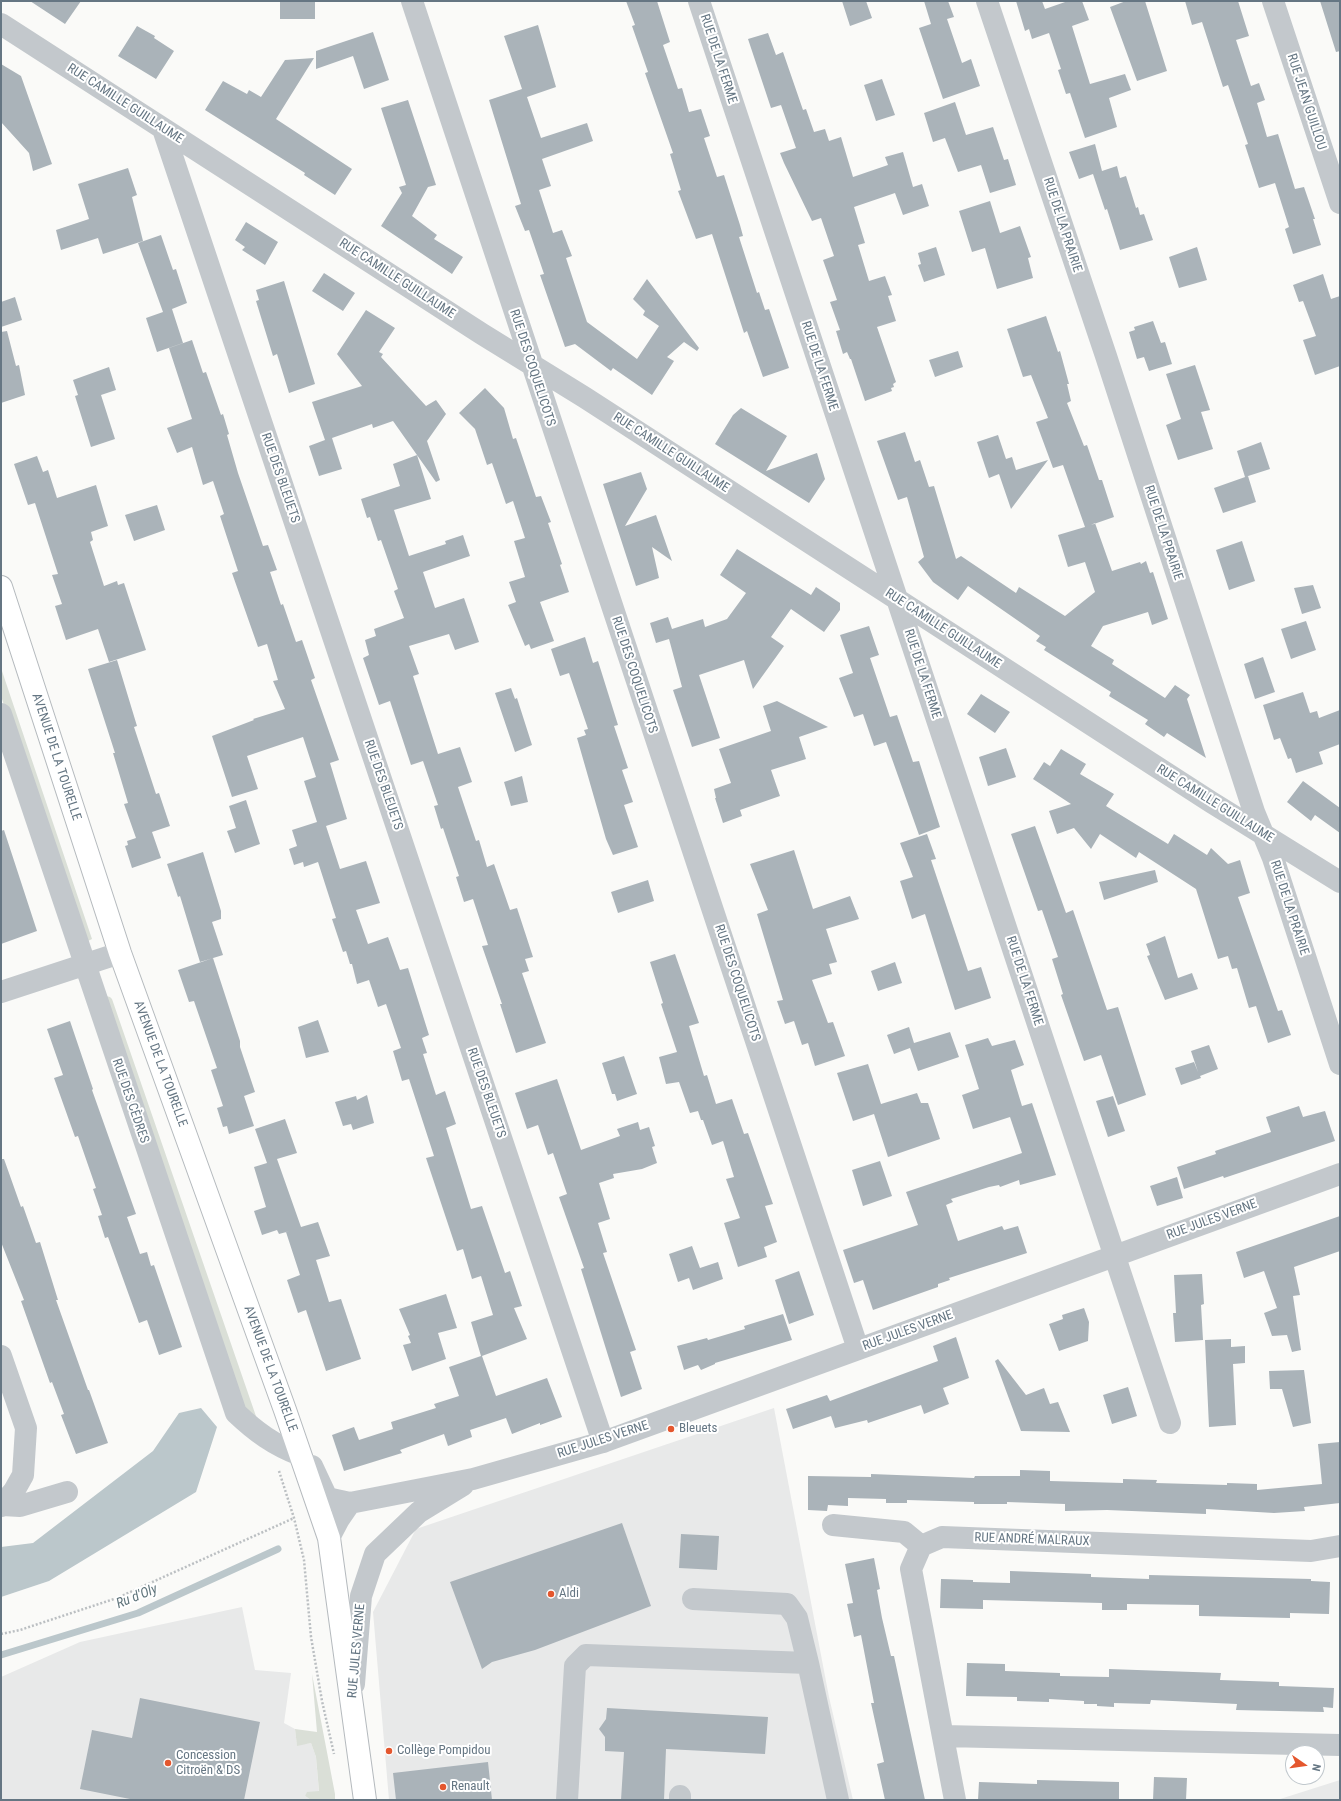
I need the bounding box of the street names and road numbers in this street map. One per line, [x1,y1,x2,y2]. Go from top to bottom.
street label: RUE DE LA FERME [696,12,740,106]
street label: RUE JEAN GUILLOU [1283,52,1329,152]
street label: RUE CAMILLE GUILLAUME [64,61,186,147]
street label: RUE DE LA PRAIRIE [1039,176,1085,274]
street label: RUE CAMILLE GUILLAUME [336,236,458,322]
street label: RUE DES COQUELICOTS [506,308,558,428]
street label: RUE DE LA FERME [797,319,841,413]
street label: RUE CAMILLE GUILLAUME [610,410,732,496]
street label: RUE DES BLEUETS [257,431,303,525]
street label: RUE DE LA PRAIRIE [1140,484,1186,582]
street label: RUE CAMILLE GUILLAUME [882,586,1004,672]
street label: RUE DES COQUELICOTS [608,615,660,735]
street label: RUE DE LA FERME [900,627,944,721]
street label: AVENUE DE LA TOURELLE [28,691,84,823]
street label: RUE DES BLEUETS [360,738,406,832]
street label: RUE CAMILLE GUILLAUME [1154,762,1276,846]
street label: RUE DE LA PRAIRIE [1266,859,1312,957]
street label: RUE DES COQUELICOTS [711,923,763,1043]
street label: RUE DE LA FERME [1002,934,1046,1028]
street label: AVENUE DE LA TOURELLE [130,999,190,1129]
street label: RUE DES BLEUETS [463,1046,509,1140]
street label: RUE DES CÈDRES [108,1057,152,1145]
street label: RUE JULES VERNE [1165,1196,1259,1244]
street label: AVENUE DE LA TOURELLE [240,1304,300,1434]
street label: RUE JULES VERNE [861,1307,955,1355]
street label: RUE JULES VERNE [556,1418,650,1462]
street label: RUE ANDRÉ MALRAUX [974,1530,1090,1550]
street label: RUE JULES VERNE [345,1603,369,1699]

